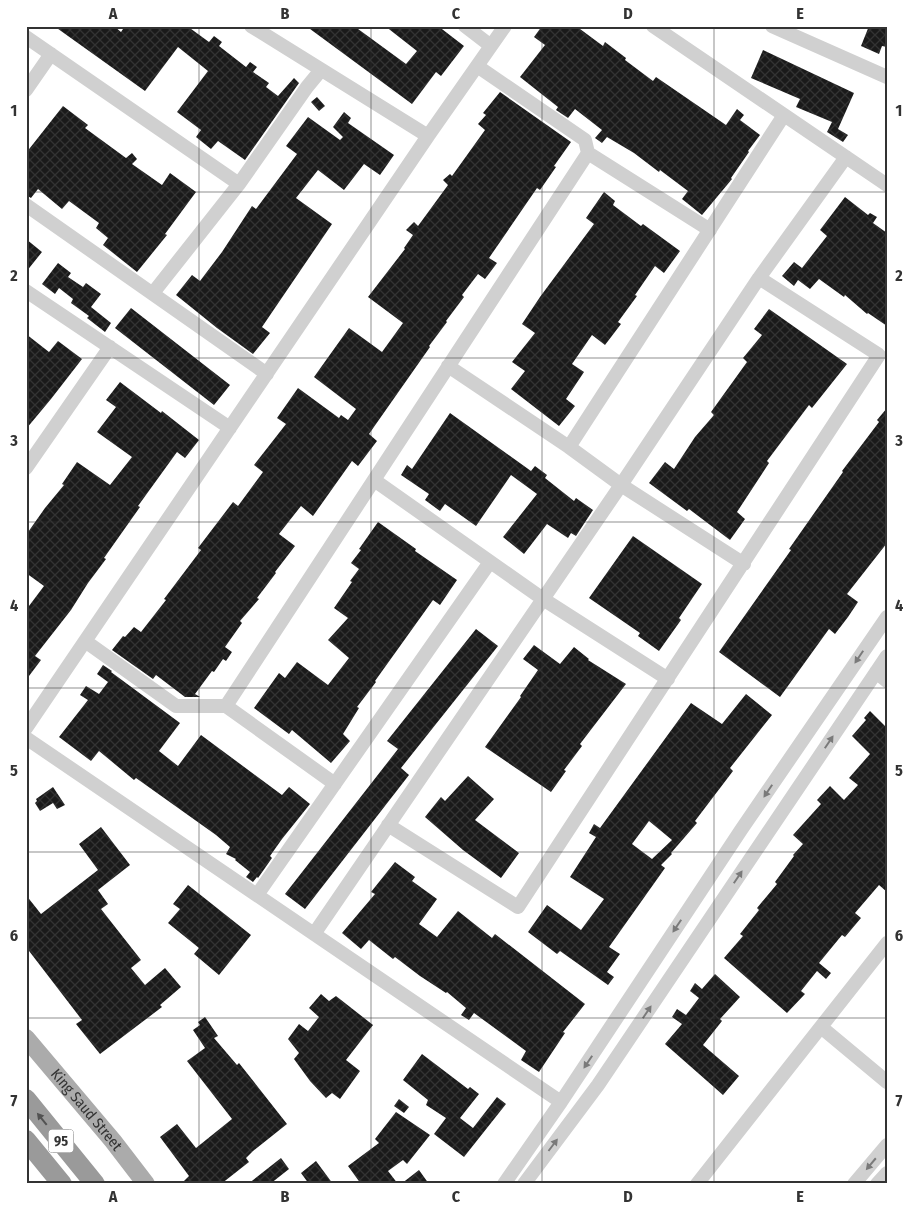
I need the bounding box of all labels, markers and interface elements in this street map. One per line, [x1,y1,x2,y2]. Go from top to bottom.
text: A [108,4,118,23]
text: B [281,4,290,23]
text: C [452,4,461,23]
text: D [623,4,633,23]
text: E [796,4,804,23]
text: 1 [11,101,17,120]
text: 1 [896,101,902,120]
text: 2 [9,266,18,285]
text: 2 [894,266,903,285]
text: 3 [9,431,18,450]
text: 3 [894,431,903,450]
text: 4 [10,596,18,615]
text: 4 [895,596,903,615]
one-way arrow [854,650,864,664]
one-way arrow [824,736,833,749]
text: 5 [10,761,18,780]
text: 5 [895,761,903,780]
one-way arrow [763,785,773,798]
one-way arrow [733,871,743,884]
one-way arrow [673,920,682,933]
text: 6 [10,926,18,945]
text: 6 [895,926,903,945]
one-way arrow [642,1005,652,1019]
one-way arrow [583,1055,592,1069]
street label: King Saud Street [47,1065,126,1154]
text: 7 [11,1091,18,1110]
text: 7 [896,1091,903,1110]
one-way arrow [37,1113,48,1126]
road number: 95 [48,1130,74,1152]
one-way arrow [548,1138,558,1152]
one-way arrow [865,1158,876,1171]
text: A [108,1187,118,1206]
text: B [281,1187,290,1206]
text: C [452,1187,461,1206]
text: D [623,1187,633,1206]
text: E [796,1187,804,1206]

